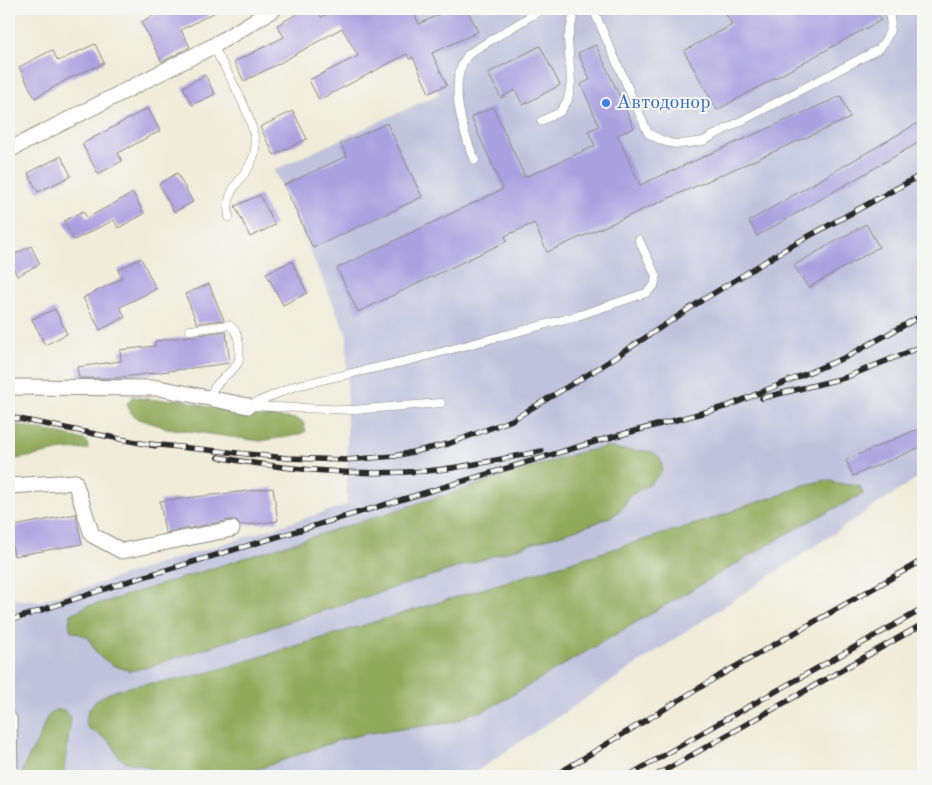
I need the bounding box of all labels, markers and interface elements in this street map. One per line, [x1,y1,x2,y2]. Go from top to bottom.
place label: Автодонор [616,93,711,113]
marker: Автодонор [600,97,612,109]

